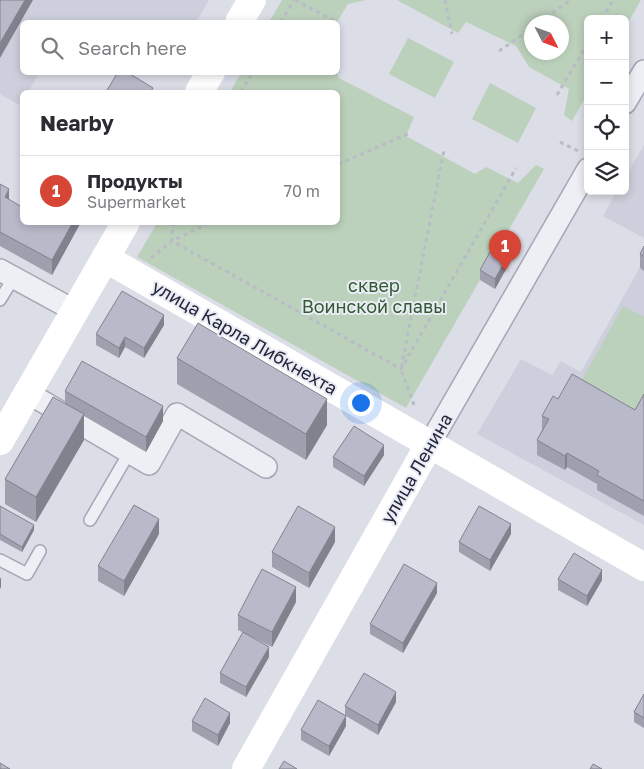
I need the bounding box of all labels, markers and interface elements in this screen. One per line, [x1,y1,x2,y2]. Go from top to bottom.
north arrow [524,15,569,60]
map controls [584,15,629,195]
button: + [584,15,629,60]
search box [20,20,340,75]
icon: search [38,34,66,62]
text: Search here [78,36,187,59]
button: − [584,60,629,105]
button: locate [584,105,629,150]
text: Nearby [40,110,114,136]
button: layers [584,150,629,195]
text: Продукты [87,169,183,192]
text: 1 [52,181,60,201]
text: 70 m [283,181,320,201]
text: Supermarket [87,192,186,212]
pin: 1 [489,230,521,271]
park label: сквер Воинской славы [302,274,446,317]
street label: улица Карла Либкнехта [148,275,342,399]
your location [348,390,374,416]
street label: улица Ленина [376,409,456,527]

